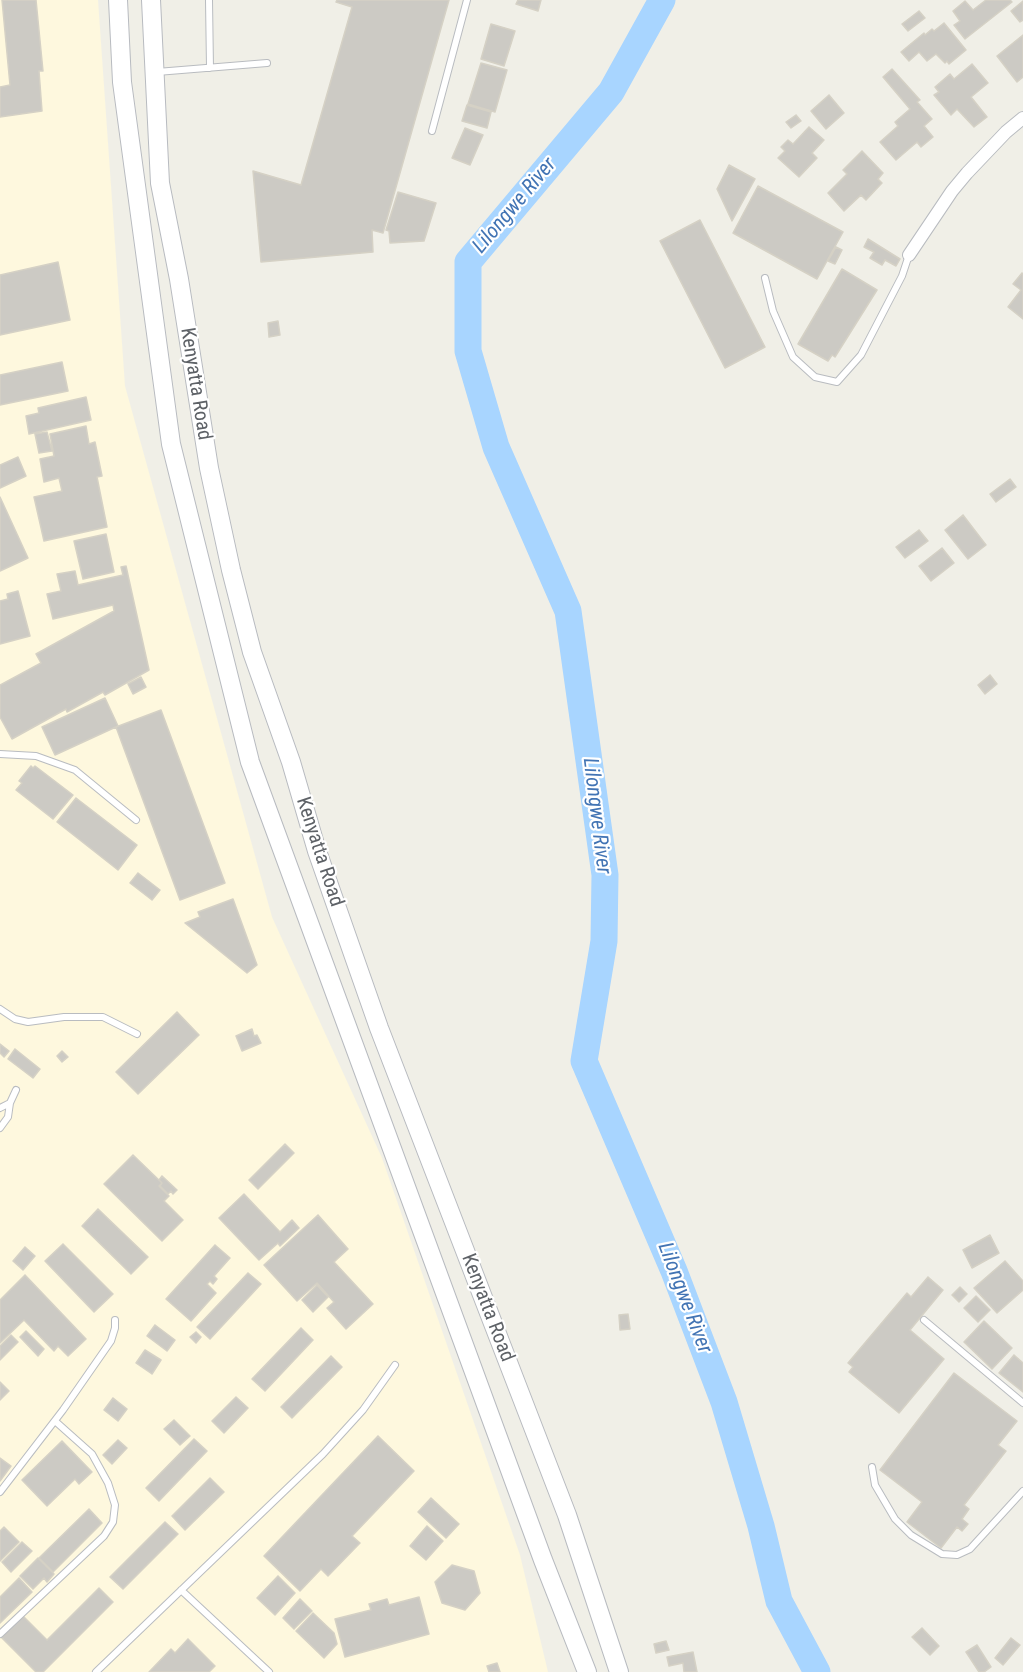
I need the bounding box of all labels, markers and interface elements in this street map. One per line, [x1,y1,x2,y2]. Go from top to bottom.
water label: Lilongwe River [468,153,562,259]
street label: Kenyatta Road [174,326,216,442]
water label: Lilongwe River [576,757,616,875]
street label: Kenyatta Road [290,794,348,910]
water label: Lilongwe River [651,1239,717,1357]
street label: Kenyatta Road [455,1251,519,1365]

